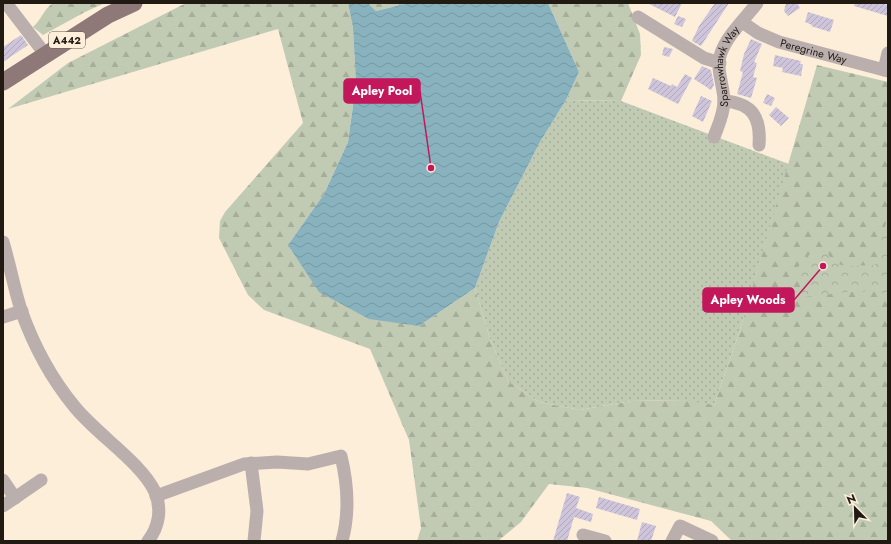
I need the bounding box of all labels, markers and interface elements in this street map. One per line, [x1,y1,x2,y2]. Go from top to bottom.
street label: Sparrowhawk Way [711,22,743,108]
road number: A442 [49,32,85,48]
street label: Peregrine Way [779,35,849,68]
callout: Apley Pool [344,79,420,103]
text: Apley Pool [351,82,412,100]
callout: Apley Woods [703,288,794,312]
text: Apley Woods [710,291,786,309]
north arrow [835,488,875,528]
text: N [844,490,858,508]

